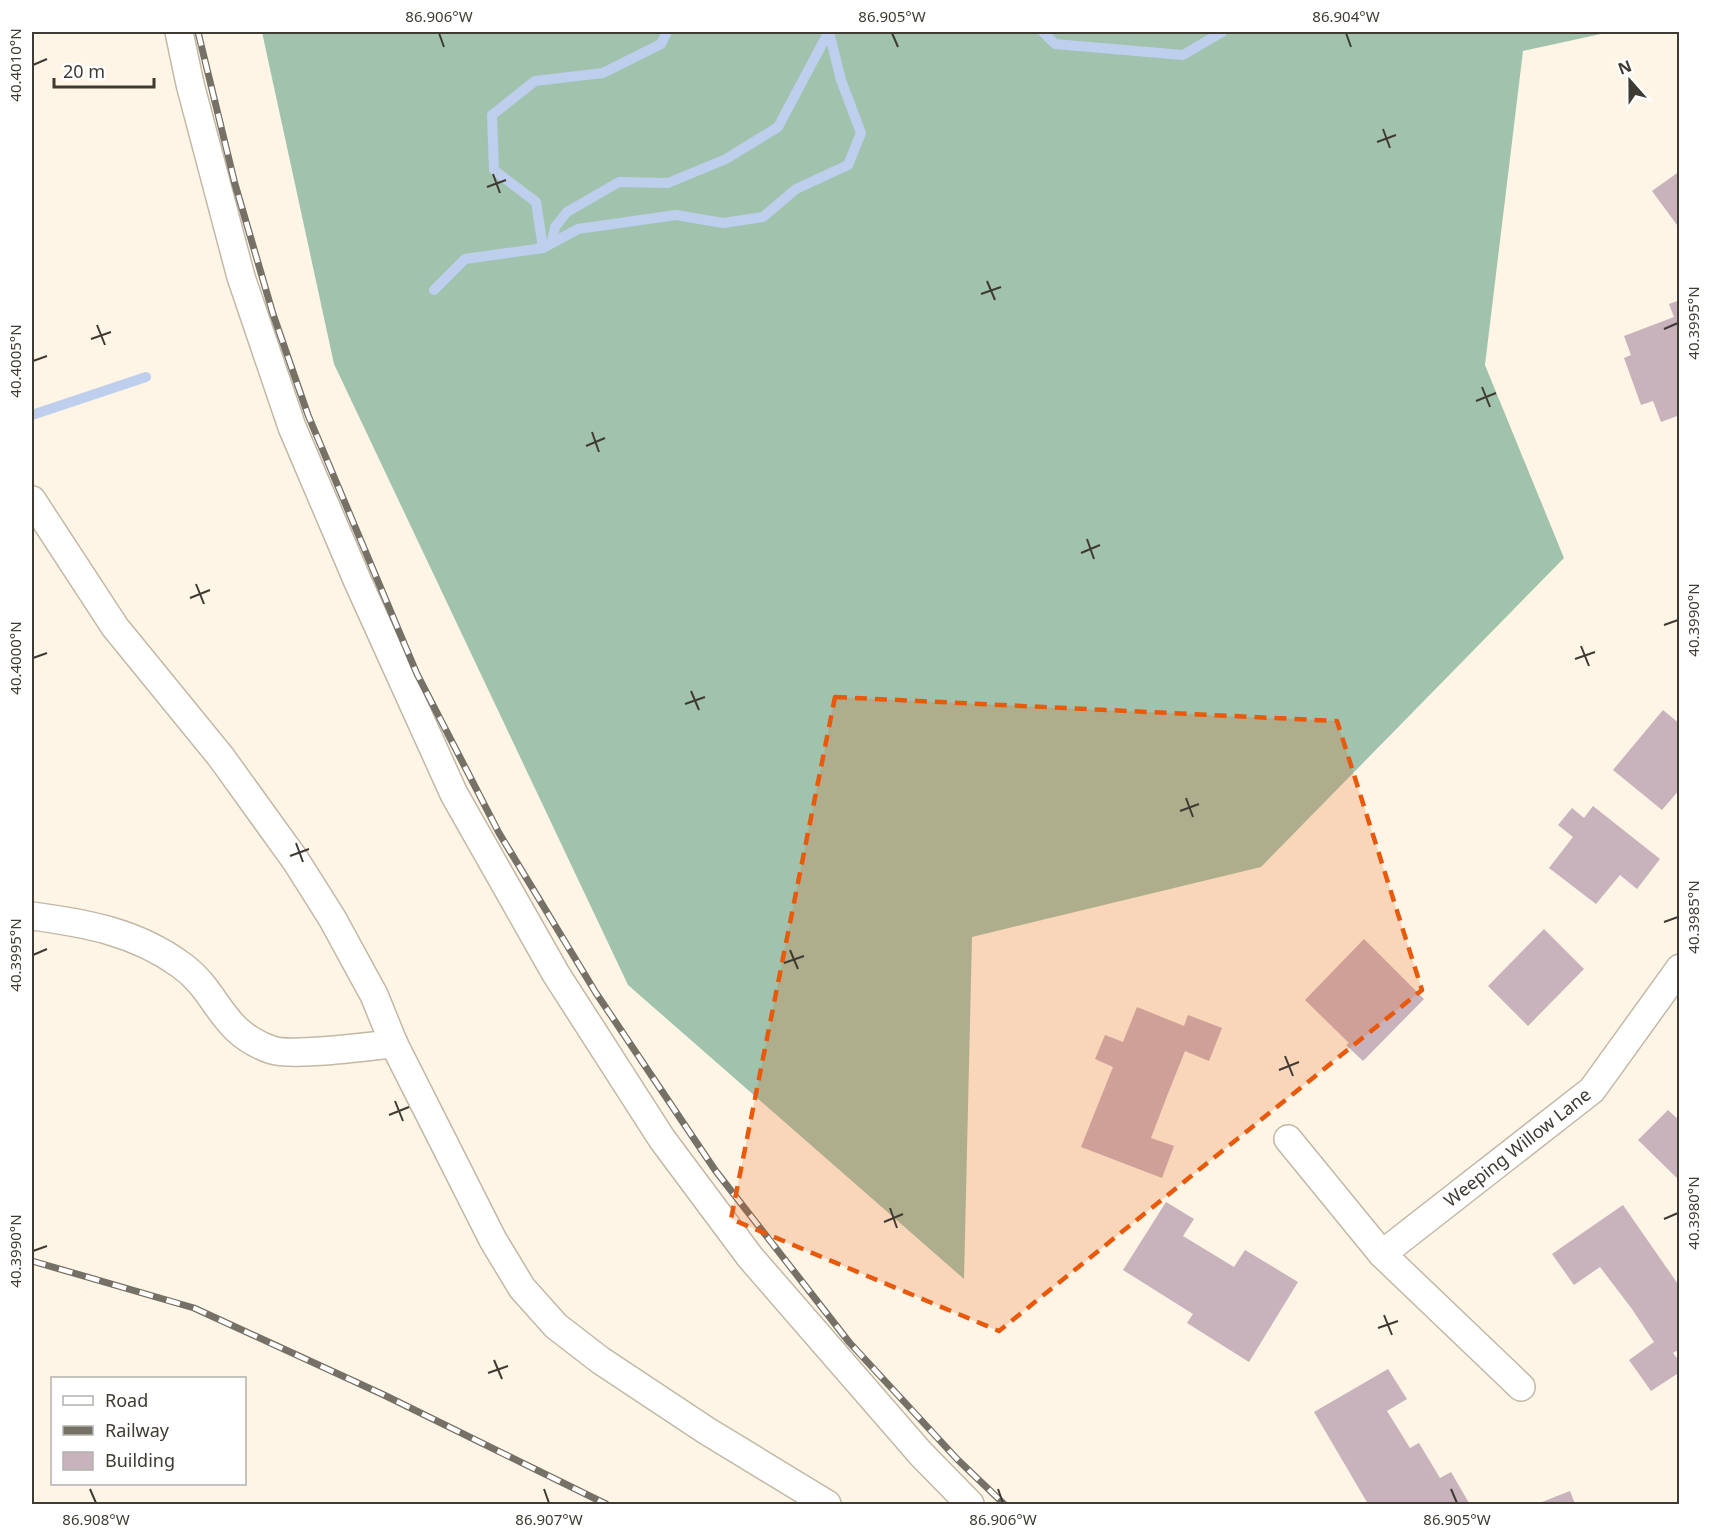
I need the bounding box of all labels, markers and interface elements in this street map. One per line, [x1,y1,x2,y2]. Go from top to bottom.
text: 86.906°W [405,6,473,26]
text: 86.905°W [858,6,926,26]
text: 86.904°W [1312,6,1380,26]
text: 40.4010°N [5,28,25,102]
scale bar [54,51,154,89]
north arrow [1600,51,1660,111]
text: N [1615,54,1635,80]
text: 20 m [63,59,105,83]
text: 40.3995°N [1683,286,1703,360]
text: 40.4005°N [5,324,25,398]
text: 40.3990°N [1683,583,1703,657]
text: 40.4000°N [5,621,25,695]
text: 40.3985°N [1683,880,1703,954]
text: 40.3995°N [5,918,25,992]
street label: Weeping Willow Lane [1439,1082,1595,1212]
text: 40.3980°N [1683,1176,1703,1250]
text: 40.3990°N [5,1214,25,1288]
legend [51,1377,246,1485]
text: Road [105,1388,148,1412]
text: Railway [105,1418,170,1442]
text: Building [105,1448,175,1472]
text: 86.908°W [62,1509,130,1529]
text: 86.907°W [515,1509,583,1529]
text: 86.906°W [969,1509,1037,1529]
text: 86.905°W [1423,1509,1491,1529]

